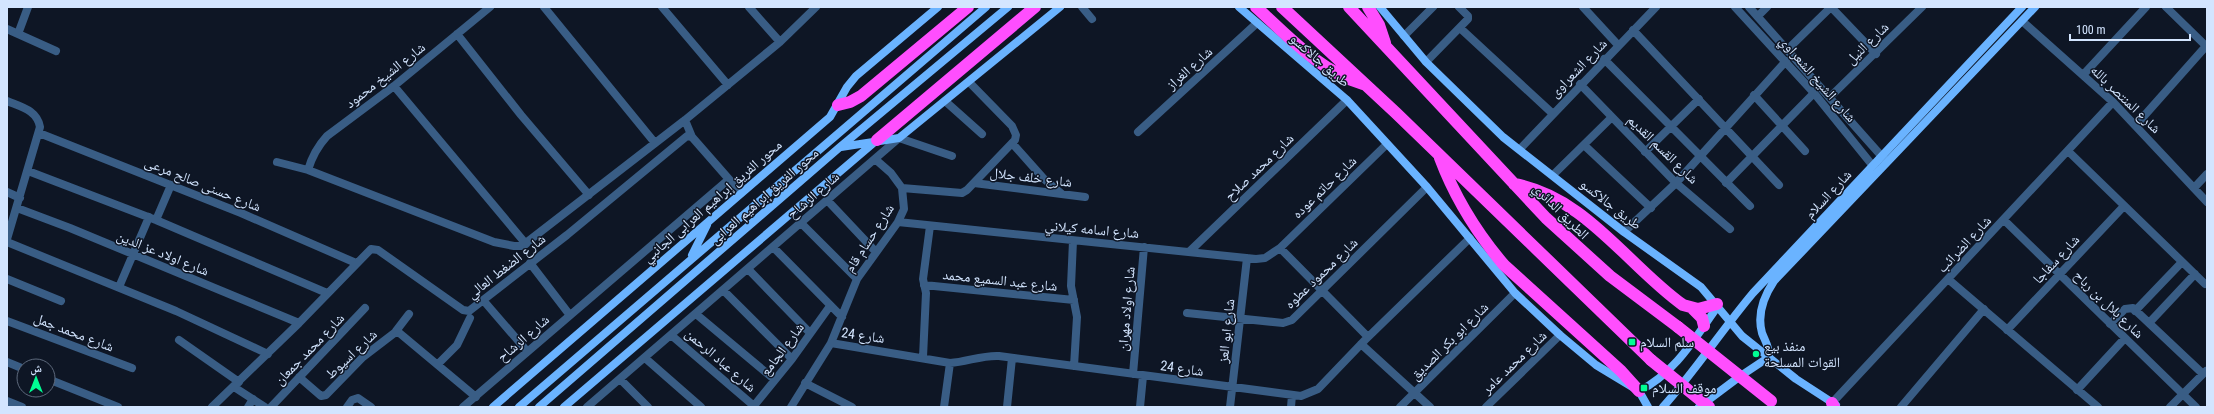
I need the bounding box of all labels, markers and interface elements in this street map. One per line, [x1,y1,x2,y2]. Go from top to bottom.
scale bar [2070,16,2190,42]
street label: شارع النيل [1842,19,1893,69]
text: 100 m [2076,23,2106,37]
street label: طريق جالاكسو [1286,30,1353,92]
street label: شارع الشيخ الشعراوي [1774,33,1860,128]
street label: شارع الشعراوى [1546,35,1611,102]
street label: شارع الشيخ محمود [342,39,429,113]
street label: شارع الغراز [1162,43,1217,95]
street label: شارع المنتصر بالله [2086,62,2164,138]
street label: شارع القسم القديم [1623,111,1702,188]
street label: شارع محمد صلاح [1221,130,1298,205]
street label: محور الفريق إبراهيم العرابى الجانبي [639,136,787,268]
street label: محور الفريق إبراهيم العرابى [706,144,823,249]
street label: شارع حاتم عوده [1289,152,1361,223]
street label: شارع حسنى صالح مرعى [142,153,263,216]
street label: شارع خلف جلال [989,164,1073,192]
street label: شارع السلام [1801,166,1856,223]
street label: شارع الرشاح [784,168,844,223]
street label: طريق جالاكسو [1576,175,1645,234]
street label: الطريق الدائري [1527,180,1592,245]
street label: شارع حسام قام [841,201,899,276]
street label: شارع الضرائب [1934,212,1996,277]
street label: شارع اسامه كيلاني [1044,217,1140,245]
street label: شارع اولاد عز الدين [114,227,211,281]
street label: شارع الضغط العالي [464,230,551,304]
street label: شارع سفاجا [2030,231,2084,288]
street label: شارع محمود عطوه [1281,234,1362,313]
street label: شارع عبد السميع محمد [942,266,1058,296]
street label: شارع اولاد مهران [1114,266,1140,352]
street label: شارع بلال بن رباح [2069,267,2147,343]
street label: شارع ابو العز [1215,298,1239,365]
street label: شارع ابو بكر الصديق [1407,299,1493,385]
street label: شارع محمد جمل [31,309,116,356]
street label: شارع محمد جمعان [271,310,349,390]
street label: شارع الرشاح [494,311,554,366]
street label: شارع الجامع [757,319,809,380]
street label: شارع 24 [840,324,886,348]
street label: شارع عباد الرحمن [681,325,760,397]
street label: شارع اسيوط [322,326,381,383]
street label: شارع محمد عامر [1478,327,1551,399]
place label: سلم السلام [1640,334,1694,352]
marker: سلم السلام [1627,337,1637,347]
place label: منفذ بيع القوات المسلحة [1764,338,1840,371]
marker: منفذ بيع القوات المسلحة [1751,349,1761,359]
street label: شارع 24 [1159,357,1205,381]
north arrow [16,358,56,398]
text: ش [30,362,42,376]
place label: موقف السلام [1652,380,1716,398]
marker: موقف السلام [1639,383,1649,393]

